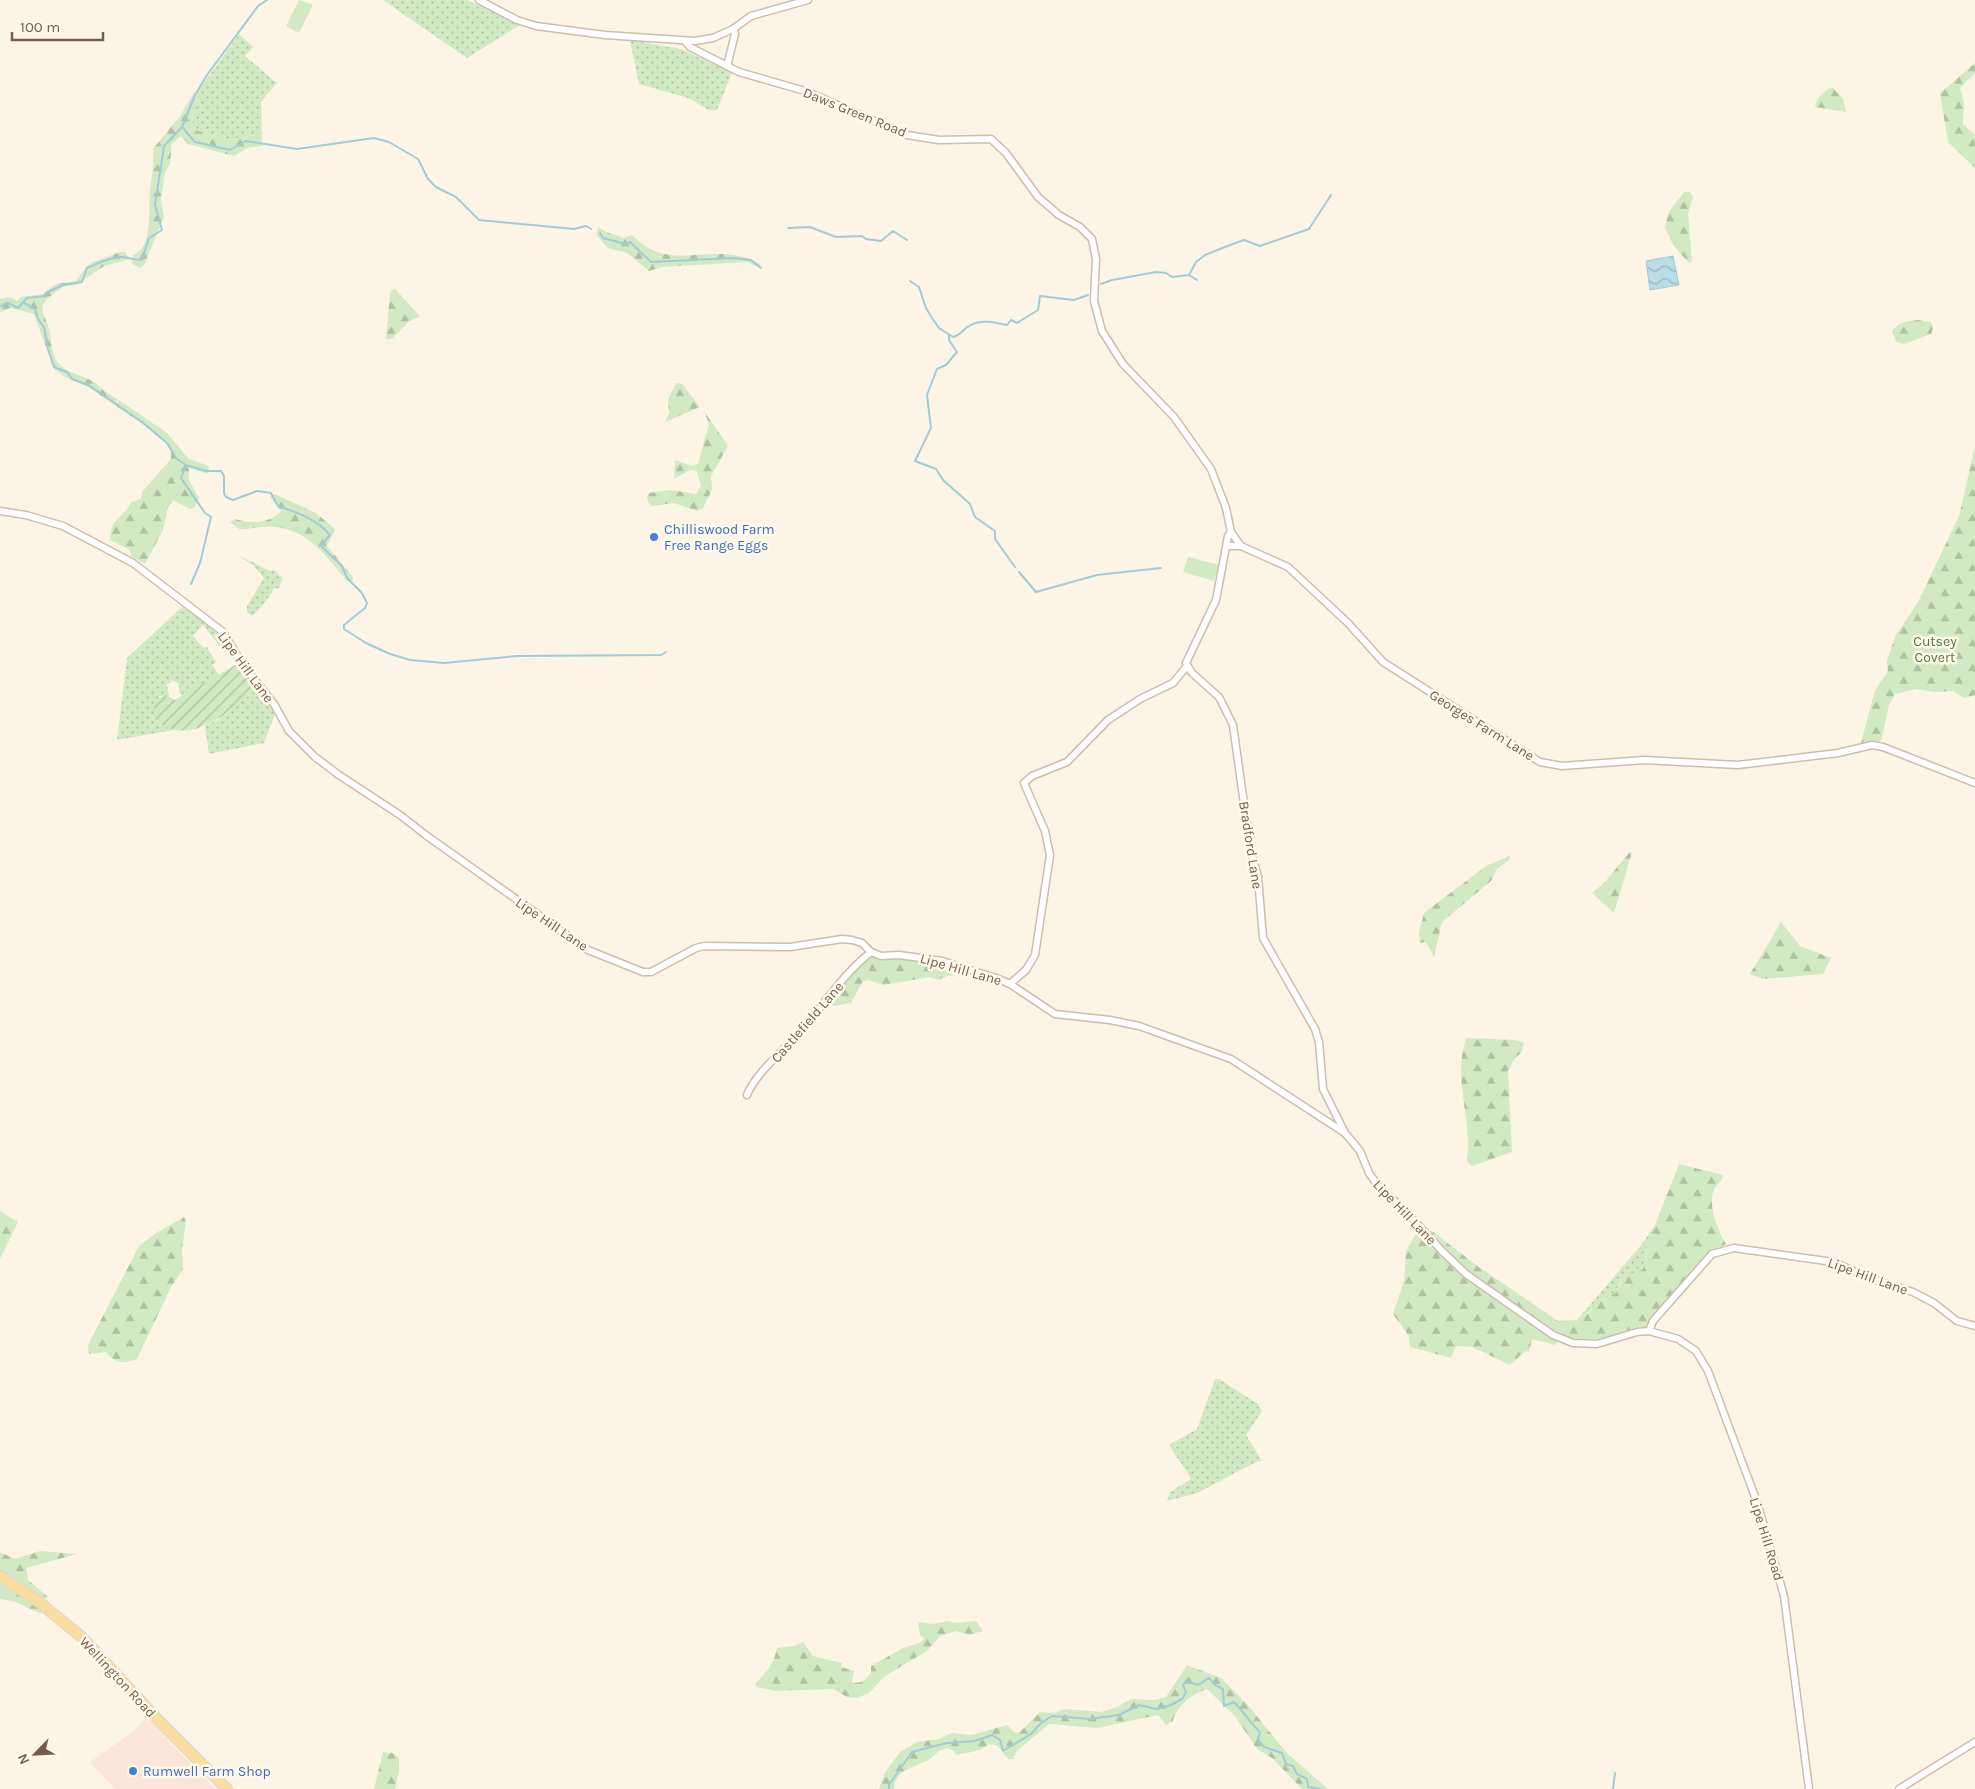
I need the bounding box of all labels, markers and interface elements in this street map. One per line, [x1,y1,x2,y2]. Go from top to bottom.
scale bar [12,10,104,42]
text: 100 m [20,18,60,36]
street label: Daws Green Road [801,84,909,141]
place label: Chilliswood Farm Free Range Eggs [664,521,775,554]
marker: Chilliswood Farm Free Range Eggs [648,531,660,543]
street label: Lipe Hill Lane [214,628,277,706]
park label: Cutsey Covert [1913,633,1957,666]
street label: Georges Farm Lane [1426,686,1537,765]
street label: Bradford Lane [1235,800,1266,890]
street label: Lipe Hill Lane [512,894,591,955]
street label: Lipe Hill Lane [918,950,1004,989]
street label: Castlefield Lane [768,978,847,1066]
street label: Lipe Hill Lane [1369,1176,1440,1248]
street label: Lipe Hill Lane [1825,1254,1910,1299]
street label: Lipe Hill Road [1746,1495,1787,1583]
street label: Wellington Road [76,1633,160,1721]
north arrow [10,1729,60,1779]
text: N [14,1751,33,1767]
place label: Rumwell Farm Shop [143,1763,271,1780]
marker: Rumwell Farm Shop [127,1765,139,1777]

